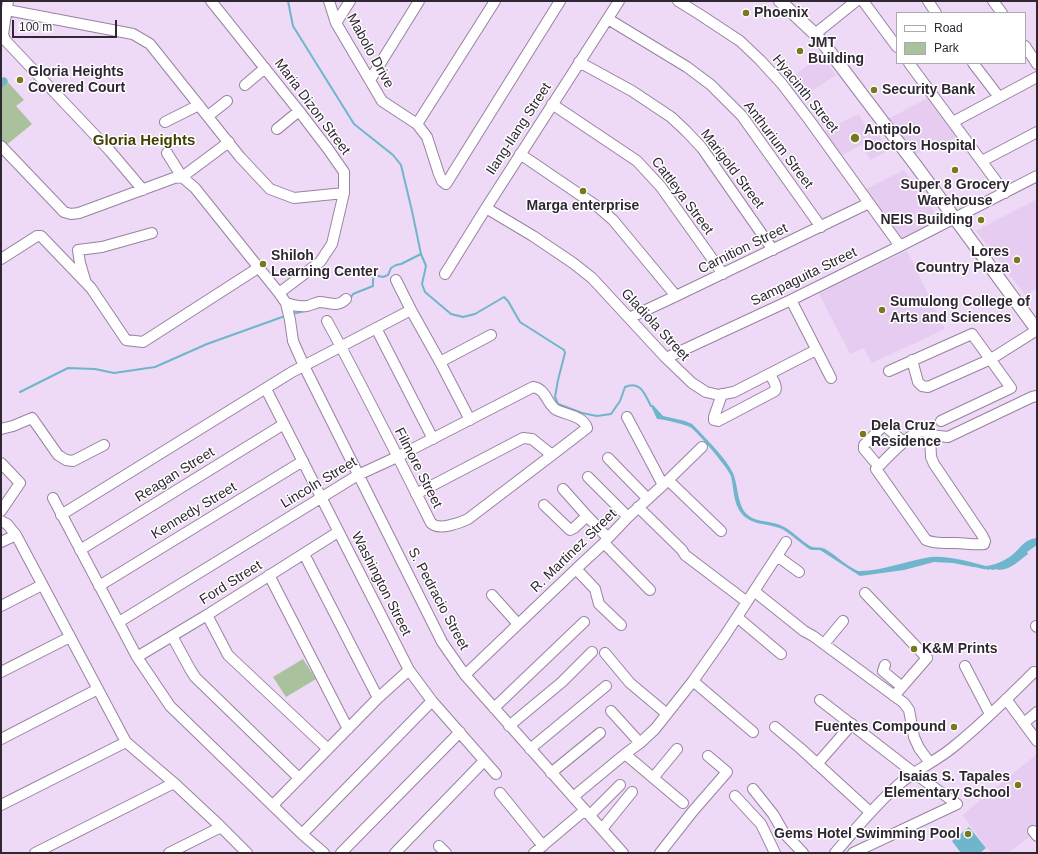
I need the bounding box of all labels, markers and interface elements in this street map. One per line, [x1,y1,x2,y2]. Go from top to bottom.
place label: Phoenix [754,5,808,21]
marker: Phoenix [741,8,751,18]
street label: Mabolo Drive [343,11,397,91]
scale bar [14,12,119,38]
legend [896,12,1026,64]
text: 100 m [19,20,52,34]
text: Road [934,21,963,35]
place label: JMT Building [808,35,864,68]
text: Park [934,41,959,55]
marker: JMT Building [795,46,805,56]
street label: Hyacinth Street [768,52,842,136]
street label: Maria Dizon Street [270,56,354,158]
place label: Gloria Heights Covered Court [28,64,125,96]
marker: Gloria Heights Covered Court [15,75,25,85]
street label: Ilang-Ilang Street [483,80,555,178]
place label: Security Bank [882,82,975,98]
marker: Security Bank [869,85,879,95]
street label: Anthurium Street [740,98,816,192]
place label: Antipolo Doctors Hospital [864,122,976,154]
street label: Marigold Street [697,126,767,212]
district label: Gloria Heights [93,132,195,150]
marker: Antipolo Doctors Hospital [849,132,861,144]
street label: Cattleya Street [647,154,717,238]
marker: Super 8 Grocery Warehouse [950,165,960,175]
place label: Super 8 Grocery Warehouse [901,177,1009,210]
marker: Marga enterprise [578,186,588,196]
place label: Marga enterprise [527,198,639,214]
place label: NEIS Building [880,212,973,228]
marker: NEIS Building [976,215,986,225]
street label: Carnition Street [696,220,790,278]
street label: Sampaguita Street [748,244,860,310]
place label: Lores Country Plaza [916,244,1009,276]
place label: Shiloh Learning Center [271,248,378,280]
marker: Lores Country Plaza [1012,255,1022,265]
marker: Shiloh Learning Center [258,259,268,269]
street label: Gladiola Street [617,285,693,365]
place label: Sumulong College of Arts and Sciences [890,294,1030,326]
marker: Sumulong College of Arts and Sciences [877,305,887,315]
place label: Dela Cruz Residence [871,418,941,450]
street label: Filmore Street [391,425,445,511]
marker: Dela Cruz Residence [858,429,868,439]
street label: Reagan Street [132,444,218,506]
street label: Lincoln Street [278,454,360,512]
street label: Kennedy Street [148,479,240,543]
street label: R. Martinez Street [528,506,620,596]
street label: Washington Street [347,529,415,639]
street label: S. Pedracio Street [404,545,472,653]
street label: Ford Street [197,557,265,609]
place label: K&M Prints [922,641,997,657]
marker: K&M Prints [909,644,919,654]
place label: Fuentes Compound [815,719,946,735]
marker: Fuentes Compound [949,722,959,732]
place label: Isaias S. Tapales Elementary School [884,769,1010,802]
marker: Isaias S. Tapales Elementary School [1013,780,1023,790]
place label: Gems Hotel Swimming Pool [774,826,960,842]
marker: Gems Hotel Swimming Pool [963,829,973,839]

